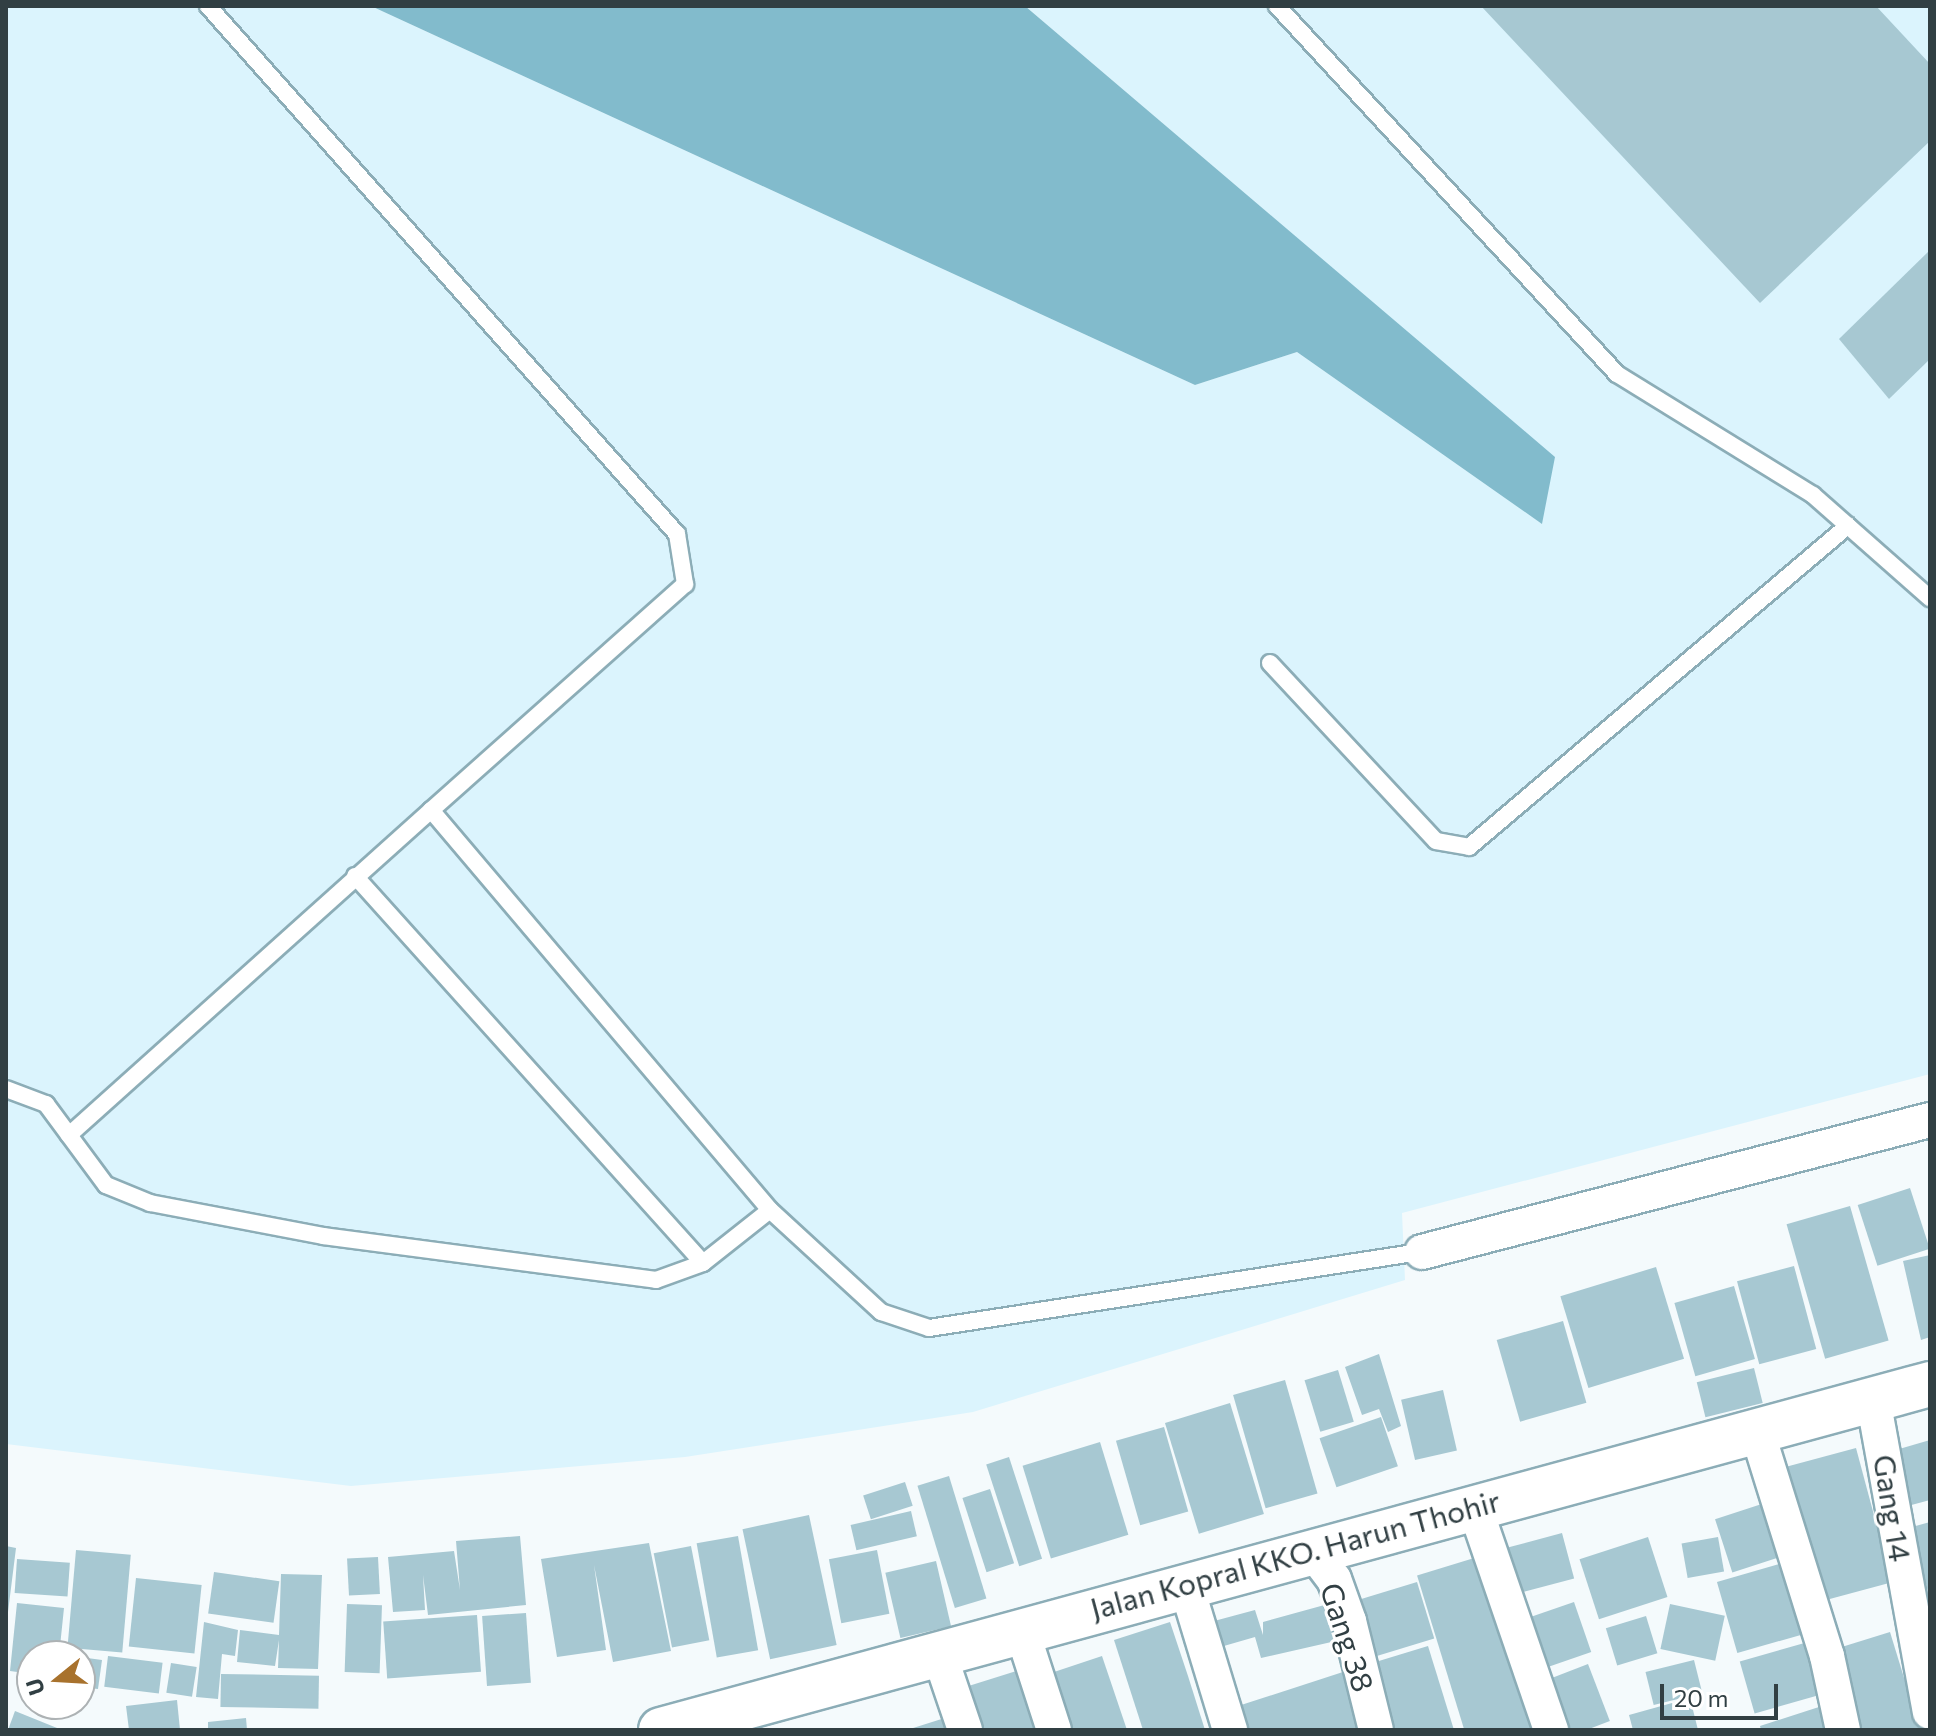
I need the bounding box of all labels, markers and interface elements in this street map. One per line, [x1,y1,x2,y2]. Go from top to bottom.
street label: Gang 14 [1867,1452,1919,1564]
street label: Jalan Kopral KKO. Harun Thohir [1086,1482,1504,1626]
street label: Gang 38 [1314,1578,1382,1696]
north arrow [16,1640,96,1720]
scale bar [1664,1668,1782,1718]
text: U [19,1675,50,1699]
text: 20 m [1674,1683,1728,1712]

